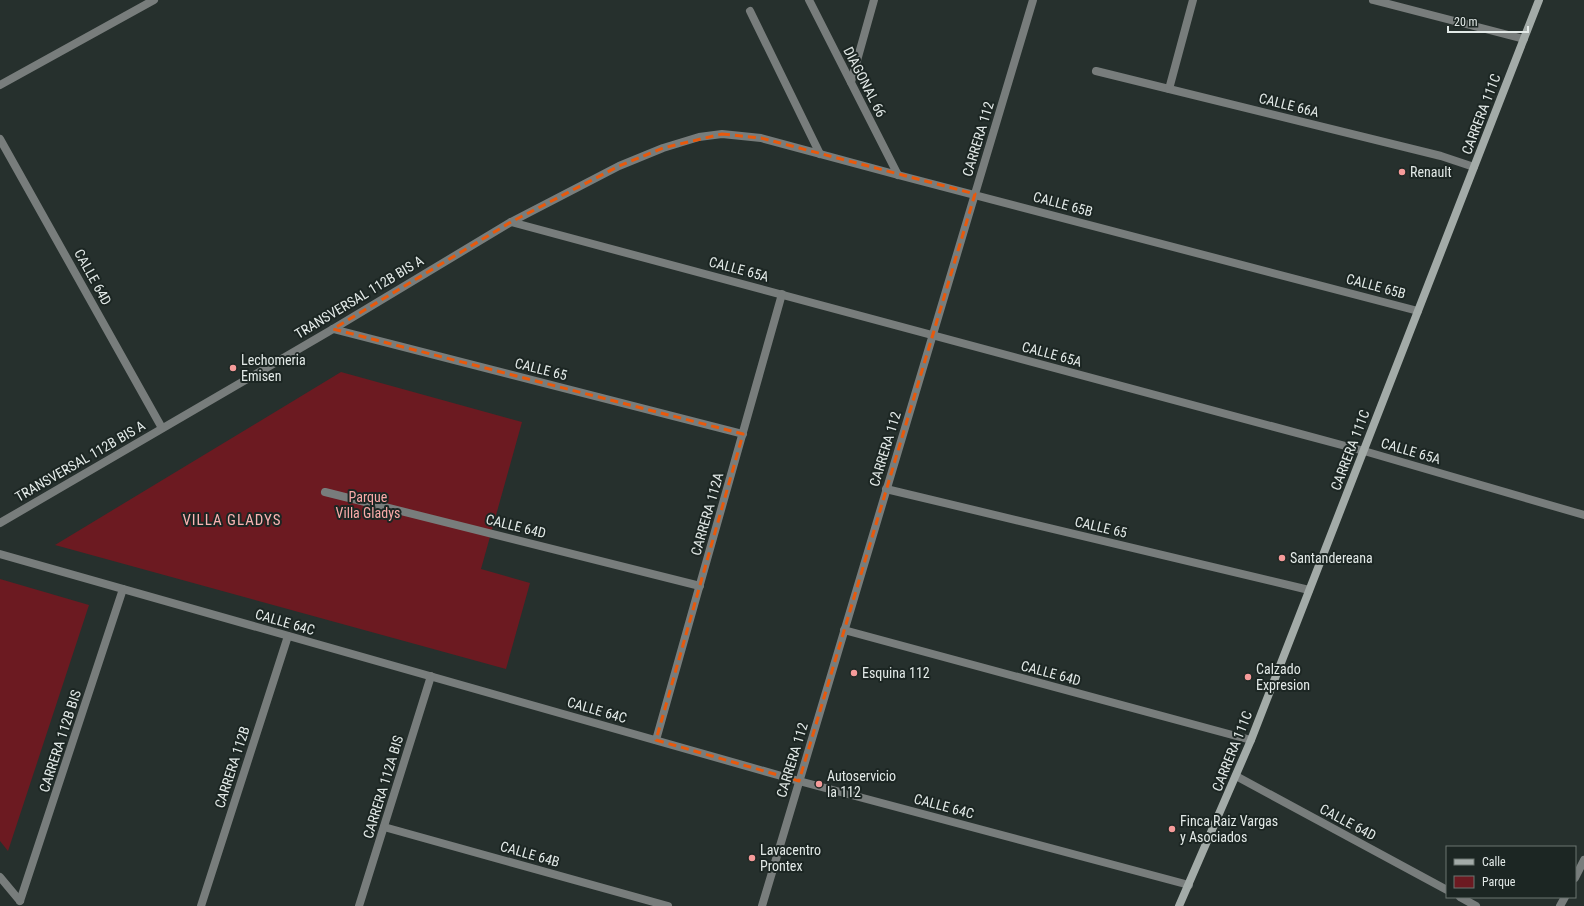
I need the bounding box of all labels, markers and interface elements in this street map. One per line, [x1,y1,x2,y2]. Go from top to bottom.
scale bar [1448,8,1528,34]
text: 20 m [1454,15,1478,29]
street label: DIAGONAL 66 [840,44,890,120]
street label: CARRERA 111C [1458,71,1504,157]
street label: CALLE 66A [1257,90,1321,120]
street label: CARRERA 112 [959,100,997,178]
place label: Renault [1410,164,1452,180]
marker: Renault [1397,167,1407,177]
street label: CALLE 65B [1031,188,1095,220]
street label: CALLE 64D [71,246,115,308]
street label: TRANSVERSAL 112B BIS A [292,252,426,342]
street label: CALLE 65A [707,253,771,285]
street label: CALLE 65B [1344,270,1408,302]
street label: CALLE 65A [1020,338,1084,370]
place label: Lechomeria Emisen [241,352,306,384]
street label: CALLE 65 [513,355,569,383]
marker: Lechomeria Emisen [228,363,238,373]
street label: CARRERA 111C [1327,407,1373,493]
street label: CARRERA 112 [866,410,904,488]
street label: TRANSVERSAL 112B BIS A [12,417,148,505]
street label: CALLE 65A [1379,435,1443,467]
street label: CARRERA 112A [688,471,726,557]
park label: Parque Villa Gladys [336,489,400,521]
district label: VILLA GLADYS [182,511,282,529]
street label: CALLE 64D [484,511,548,541]
street label: CALLE 65 [1073,513,1129,541]
place label: Santandereana [1290,550,1373,566]
marker: Santandereana [1277,553,1287,563]
street label: CALLE 64C [253,606,317,638]
street label: CALLE 64D [1019,657,1083,689]
place label: Calzado Expresion [1256,661,1310,693]
place label: Esquina 112 [862,665,930,681]
marker: Esquina 112 [849,668,859,678]
marker: Calzado Expresion [1243,672,1253,682]
street label: CARRERA 112B BIS [36,688,84,794]
street label: CALLE 64C [565,694,629,726]
street label: CARRERA 111C [1209,708,1255,794]
street label: CARRERA 112 [773,721,811,799]
street label: CARRERA 112B [211,724,253,810]
street label: CARRERA 112A BIS [360,734,406,840]
place label: Autoservicio la 112 [827,768,896,800]
marker: Autoservicio la 112 [814,779,824,789]
street label: CALLE 64C [912,790,976,822]
street label: CALLE 64D [1317,801,1379,843]
place label: Finca Raiz Vargas y Asociados [1180,813,1278,845]
marker: Finca Raiz Vargas y Asociados [1167,824,1177,834]
street label: CALLE 64B [498,838,562,870]
place label: Lavacentro Prontex [760,842,821,874]
legend [1446,846,1576,898]
marker: Lavacentro Prontex [747,853,757,863]
text: Calle [1482,855,1506,869]
text: Parque [1482,875,1516,889]

